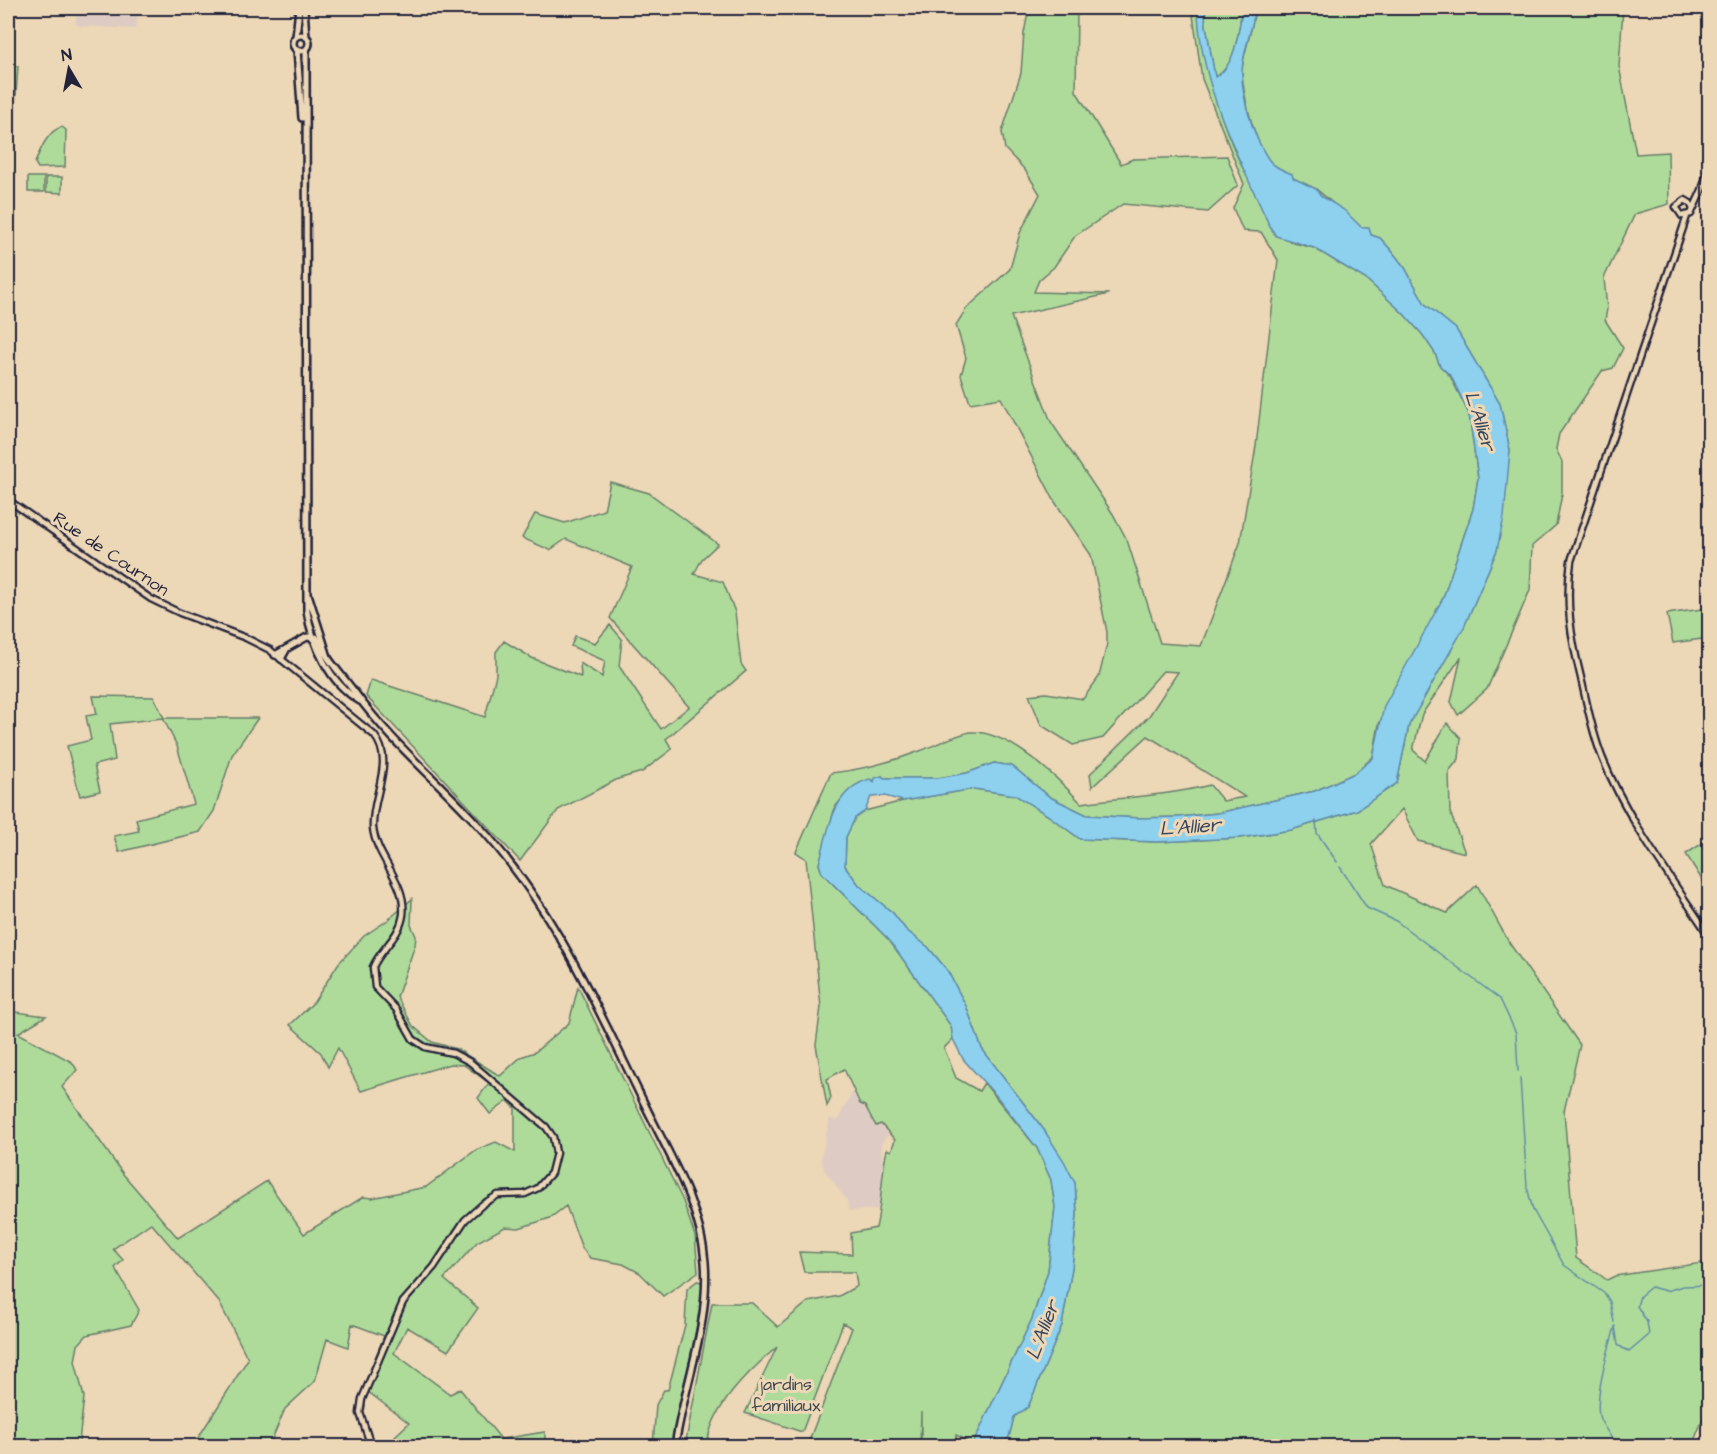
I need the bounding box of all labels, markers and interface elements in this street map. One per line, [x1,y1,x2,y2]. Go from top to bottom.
north arrow [39,39,99,99]
text: N [60,44,73,67]
water label: L'Allier [1457,388,1503,456]
street label: Rue de Cournon [48,506,174,602]
water label: L'Allier [1159,811,1223,843]
water label: L'Allier [1019,1295,1068,1364]
park label: jardins familiaux [752,1372,821,1418]

